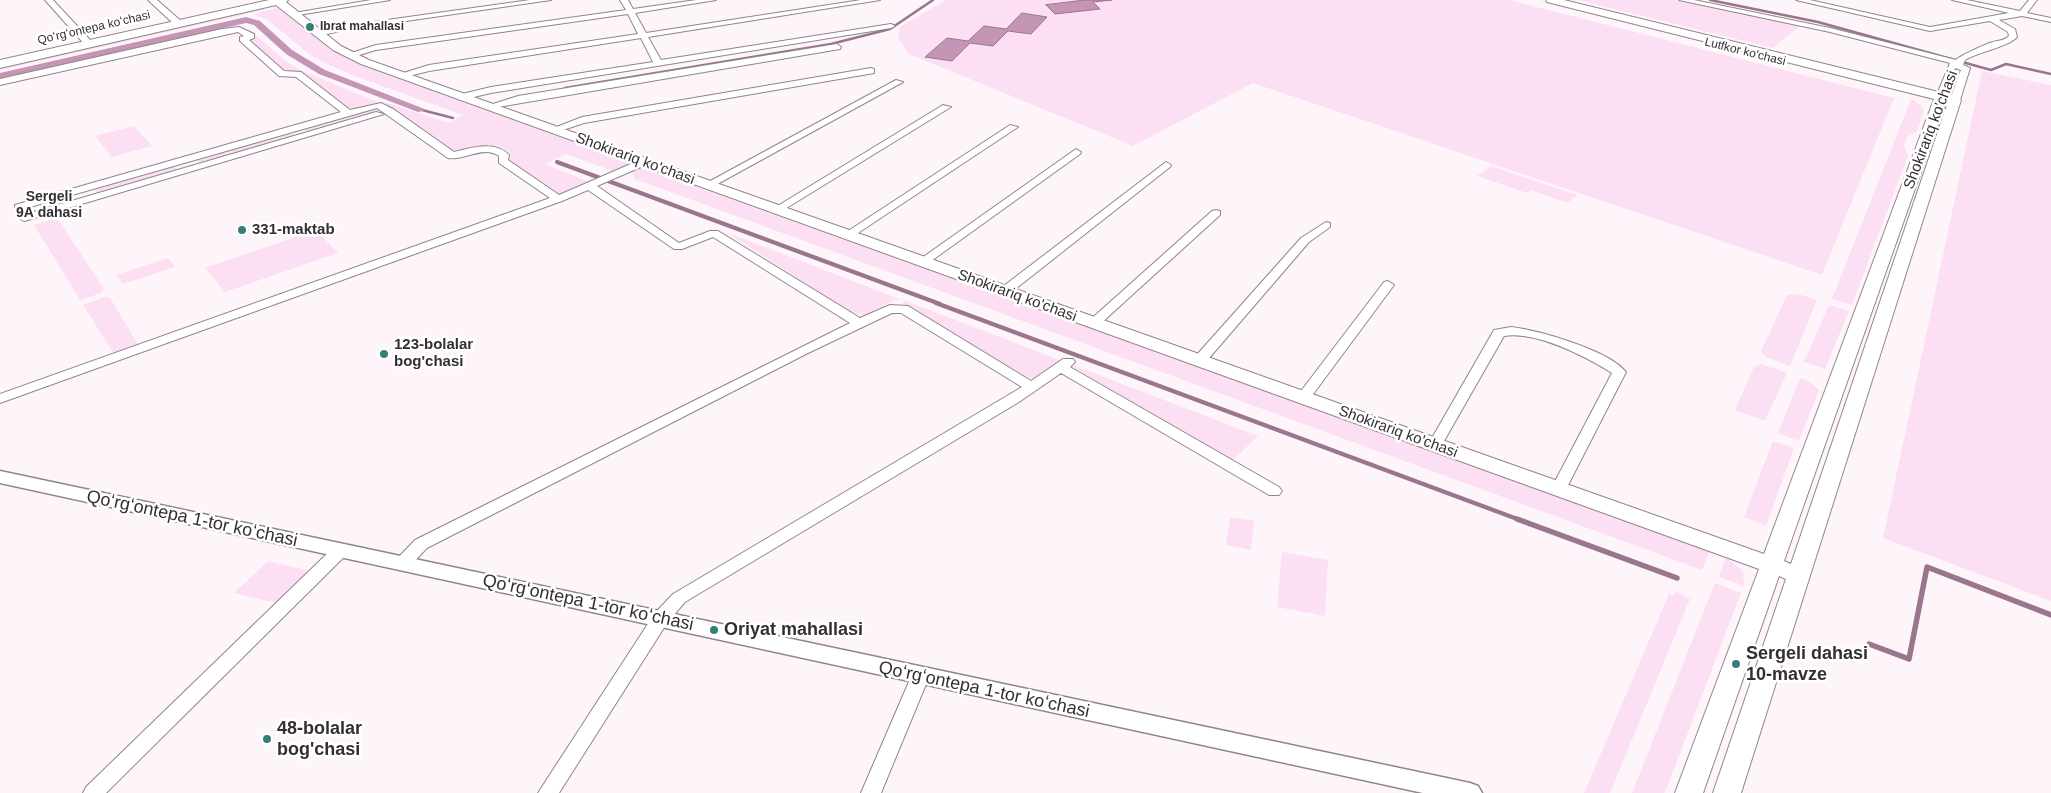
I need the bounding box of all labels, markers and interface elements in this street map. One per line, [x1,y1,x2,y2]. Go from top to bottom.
street label: Qoʻrgʻontepa koʻchasi [36,8,152,48]
place label: Ibrat mahallasi [320,20,404,34]
marker: Ibrat mahallasi [304,21,316,33]
street label: Lutfkor ko'chasi [1703,35,1787,69]
street label: Shokirariq ko'chasi [1900,68,1962,192]
street label: Shokirariq ko'chasi [573,129,697,189]
district label: Sergeli 9A dahasi [16,189,82,222]
place label: 331-maktab [252,221,335,239]
marker: 331-maktab [236,224,248,236]
street label: Shokirariq ko'chasi [955,266,1079,326]
place label: 123-bolalar bog'chasi [394,336,473,371]
marker: 123-bolalar bog'chasi [378,348,390,360]
street label: Shokirariq ko'chasi [1336,402,1460,462]
street label: Qoʻrgʻontepa 1-tor koʻchasi [85,486,299,552]
street label: Qoʻrgʻontepa 1-tor koʻchasi [481,570,695,636]
place label: Oriyat mahallasi [724,619,863,641]
marker: Oriyat mahallasi [708,624,720,636]
place label: Sergeli dahasi 10-mavze [1746,643,1868,686]
street label: Qoʻrgʻontepa 1-tor koʻchasi [877,657,1091,723]
marker: Sergeli dahasi 10-mavze [1730,658,1742,670]
place label: 48-bolalar bog'chasi [277,718,362,761]
marker: 48-bolalar bog'chasi [261,733,273,745]

